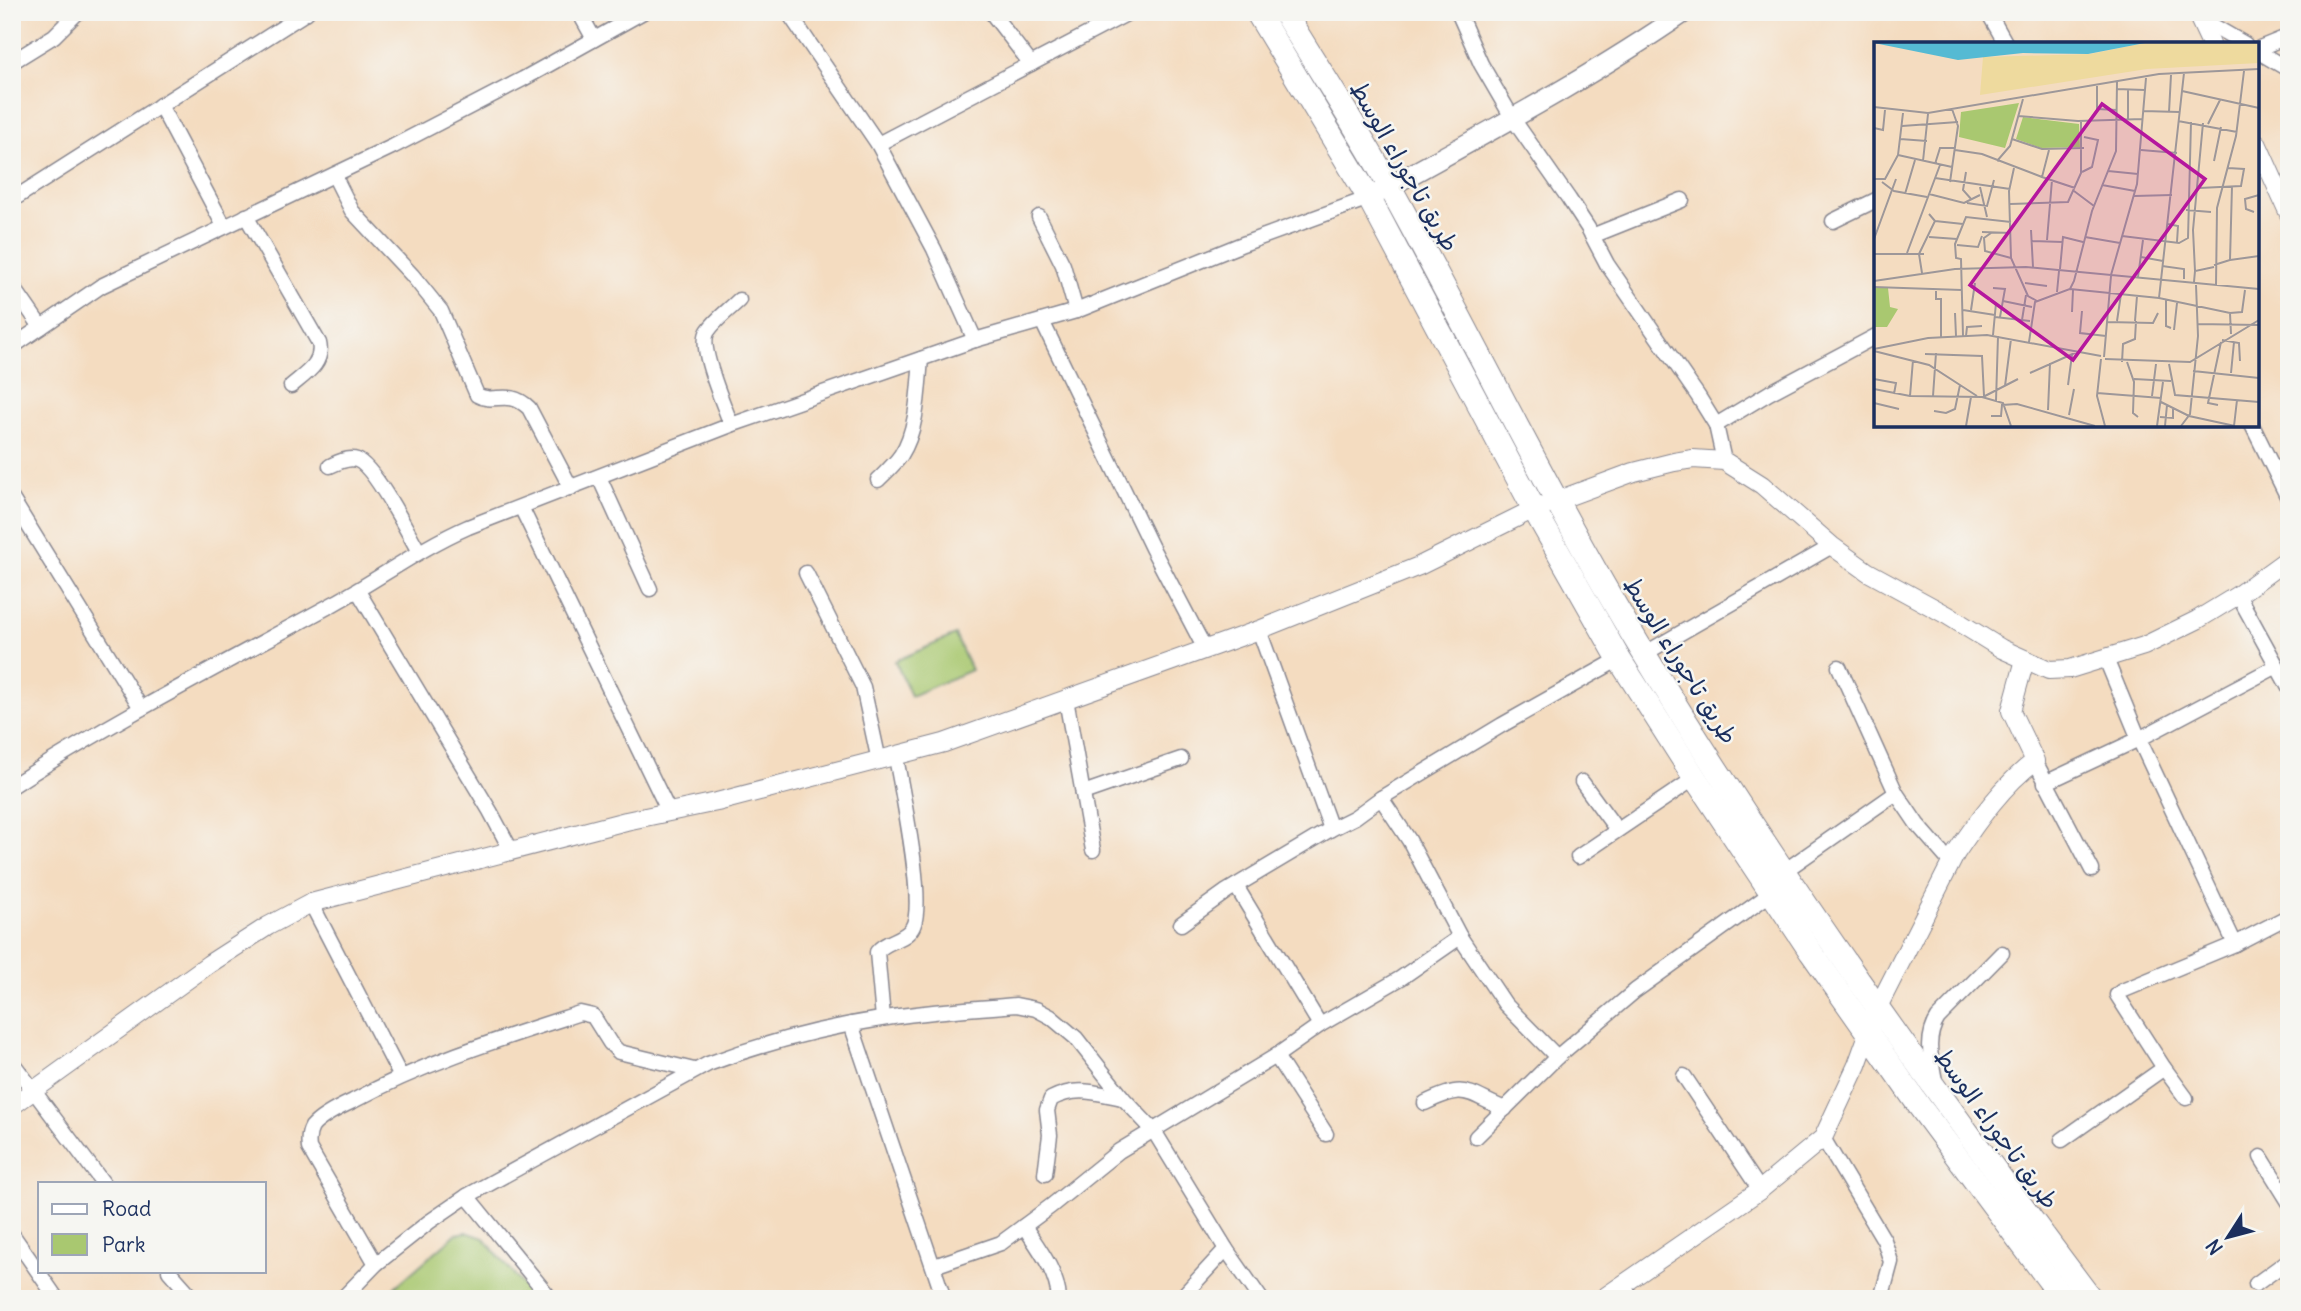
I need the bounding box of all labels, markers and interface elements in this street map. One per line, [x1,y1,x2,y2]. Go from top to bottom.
inset map [1874,42,2259,427]
street label: طريق تاجوراء الوسط [1342,75,1466,258]
street label: طريق تاجوراء الوسط [1616,571,1745,751]
street label: طريق تاجوراء الوسط [1927,1041,2066,1216]
legend [38,1182,266,1272]
text: Road [102,1195,151,1222]
north arrow [2192,1202,2262,1272]
text: Park [102,1231,145,1258]
text: N [2201,1235,2228,1259]

